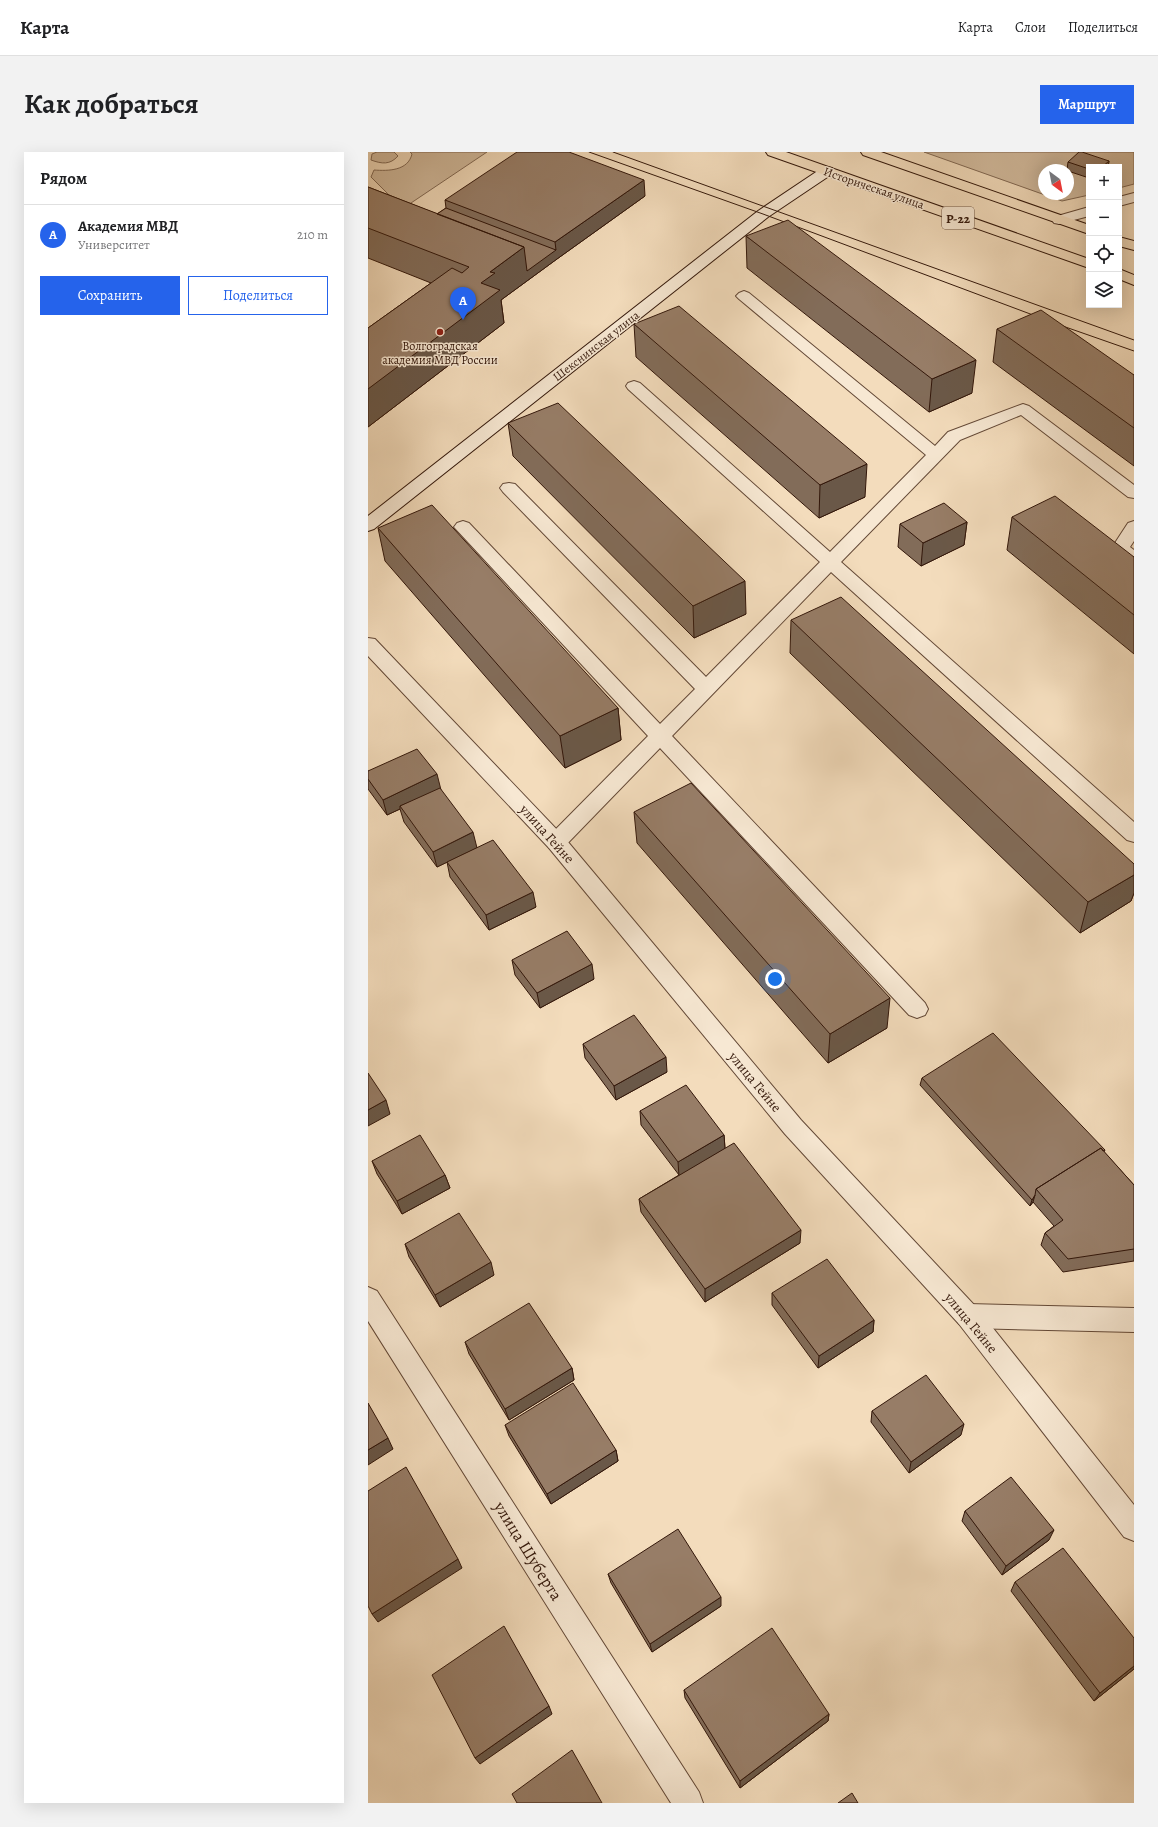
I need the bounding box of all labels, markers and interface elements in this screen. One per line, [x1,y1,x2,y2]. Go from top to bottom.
text: Карта [20,15,69,41]
text: Карта [958,18,993,37]
text: Слои [1015,18,1046,37]
text: Поделиться [1068,18,1138,37]
text: Как добраться [24,85,199,123]
button: Маршрут [1040,85,1134,124]
street label: Историческая улица [822,163,927,213]
north arrow [1038,164,1074,200]
map controls [1086,164,1122,308]
button: + [1086,164,1122,200]
text: Рядом [40,167,87,190]
button: − [1086,200,1122,236]
road number: Р-22 [942,207,974,229]
text: Академия МВД [78,216,178,236]
text: A [49,226,57,243]
text: 210 m [297,226,328,243]
text: Университет [78,236,150,253]
button: locate [1086,236,1122,272]
button: layers [1086,272,1122,308]
button: Сохранить [40,276,180,315]
button: Поделиться [188,276,328,315]
pin: A [450,287,476,320]
street label: Шекснинская улица [549,307,643,385]
marker: Волгоградская академия МВД России [435,327,445,337]
place label: Волгоградская академия МВД России [382,338,498,368]
street label: улица Гейне [515,800,579,868]
your location [765,969,785,989]
street label: улица Гейне [723,1047,786,1116]
street label: улица Гейне [939,1288,1002,1357]
street label: улица Шуберта [488,1496,568,1605]

